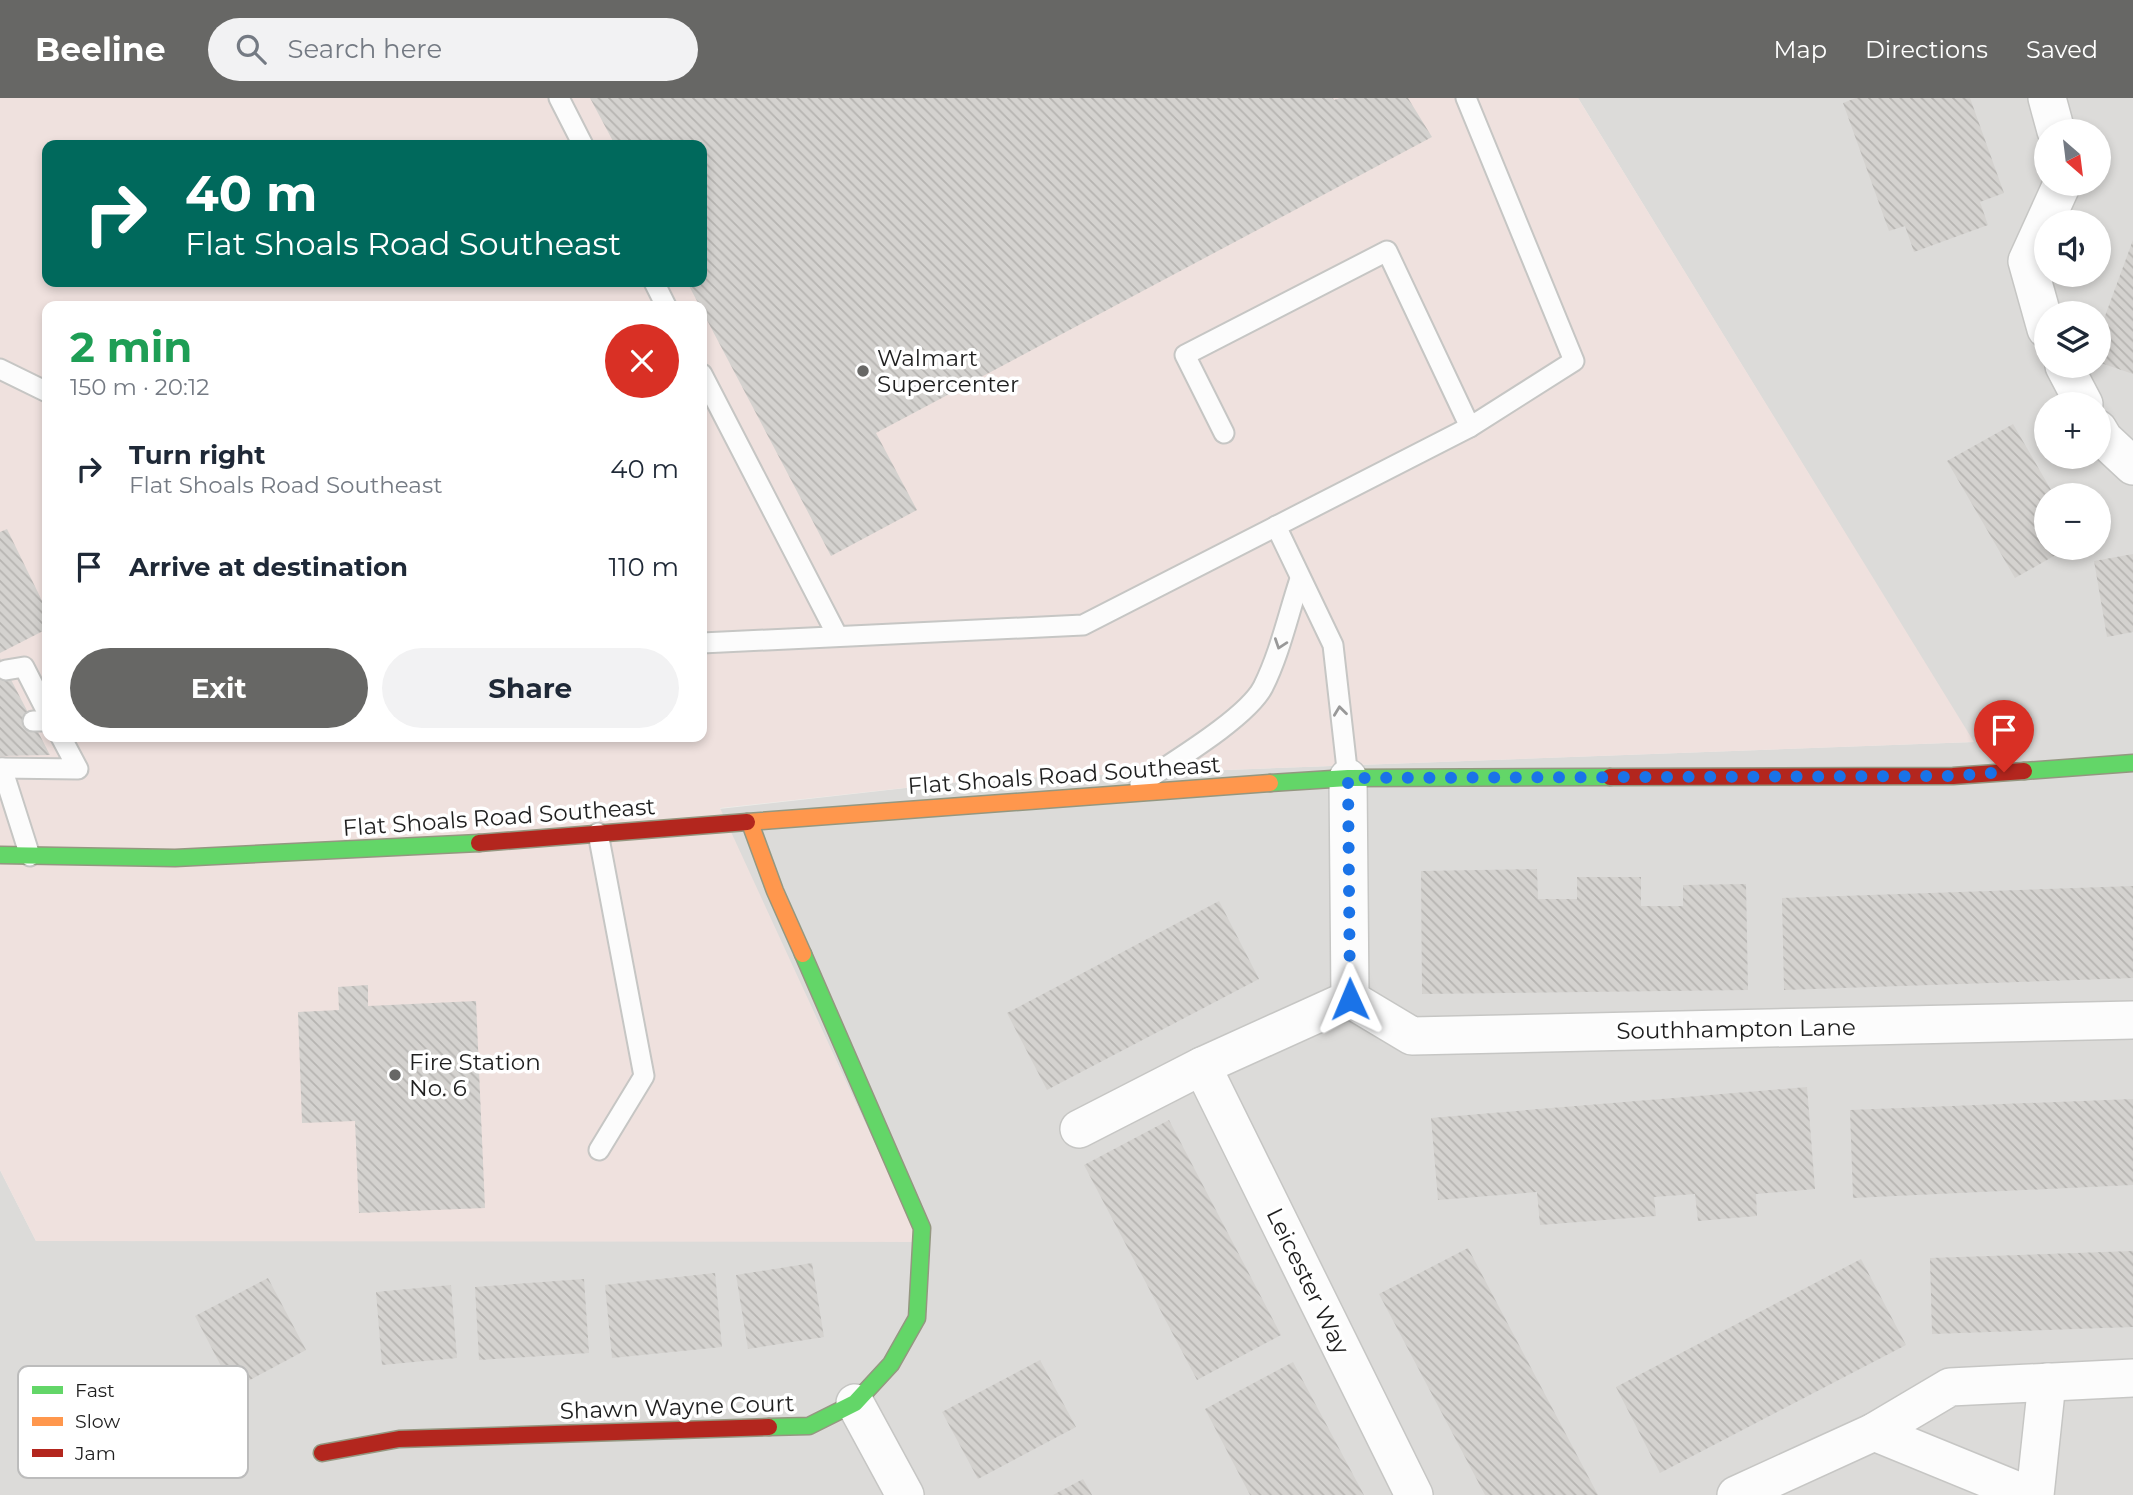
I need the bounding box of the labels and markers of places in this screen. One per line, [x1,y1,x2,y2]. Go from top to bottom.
place label: Walmart Supercenter [877,344,1019,398]
marker: Walmart Supercenter [855,363,871,379]
pin [1974,700,2034,772]
place label: Fire Station No. 6 [409,1048,541,1102]
marker: Fire Station No. 6 [387,1067,403,1083]

